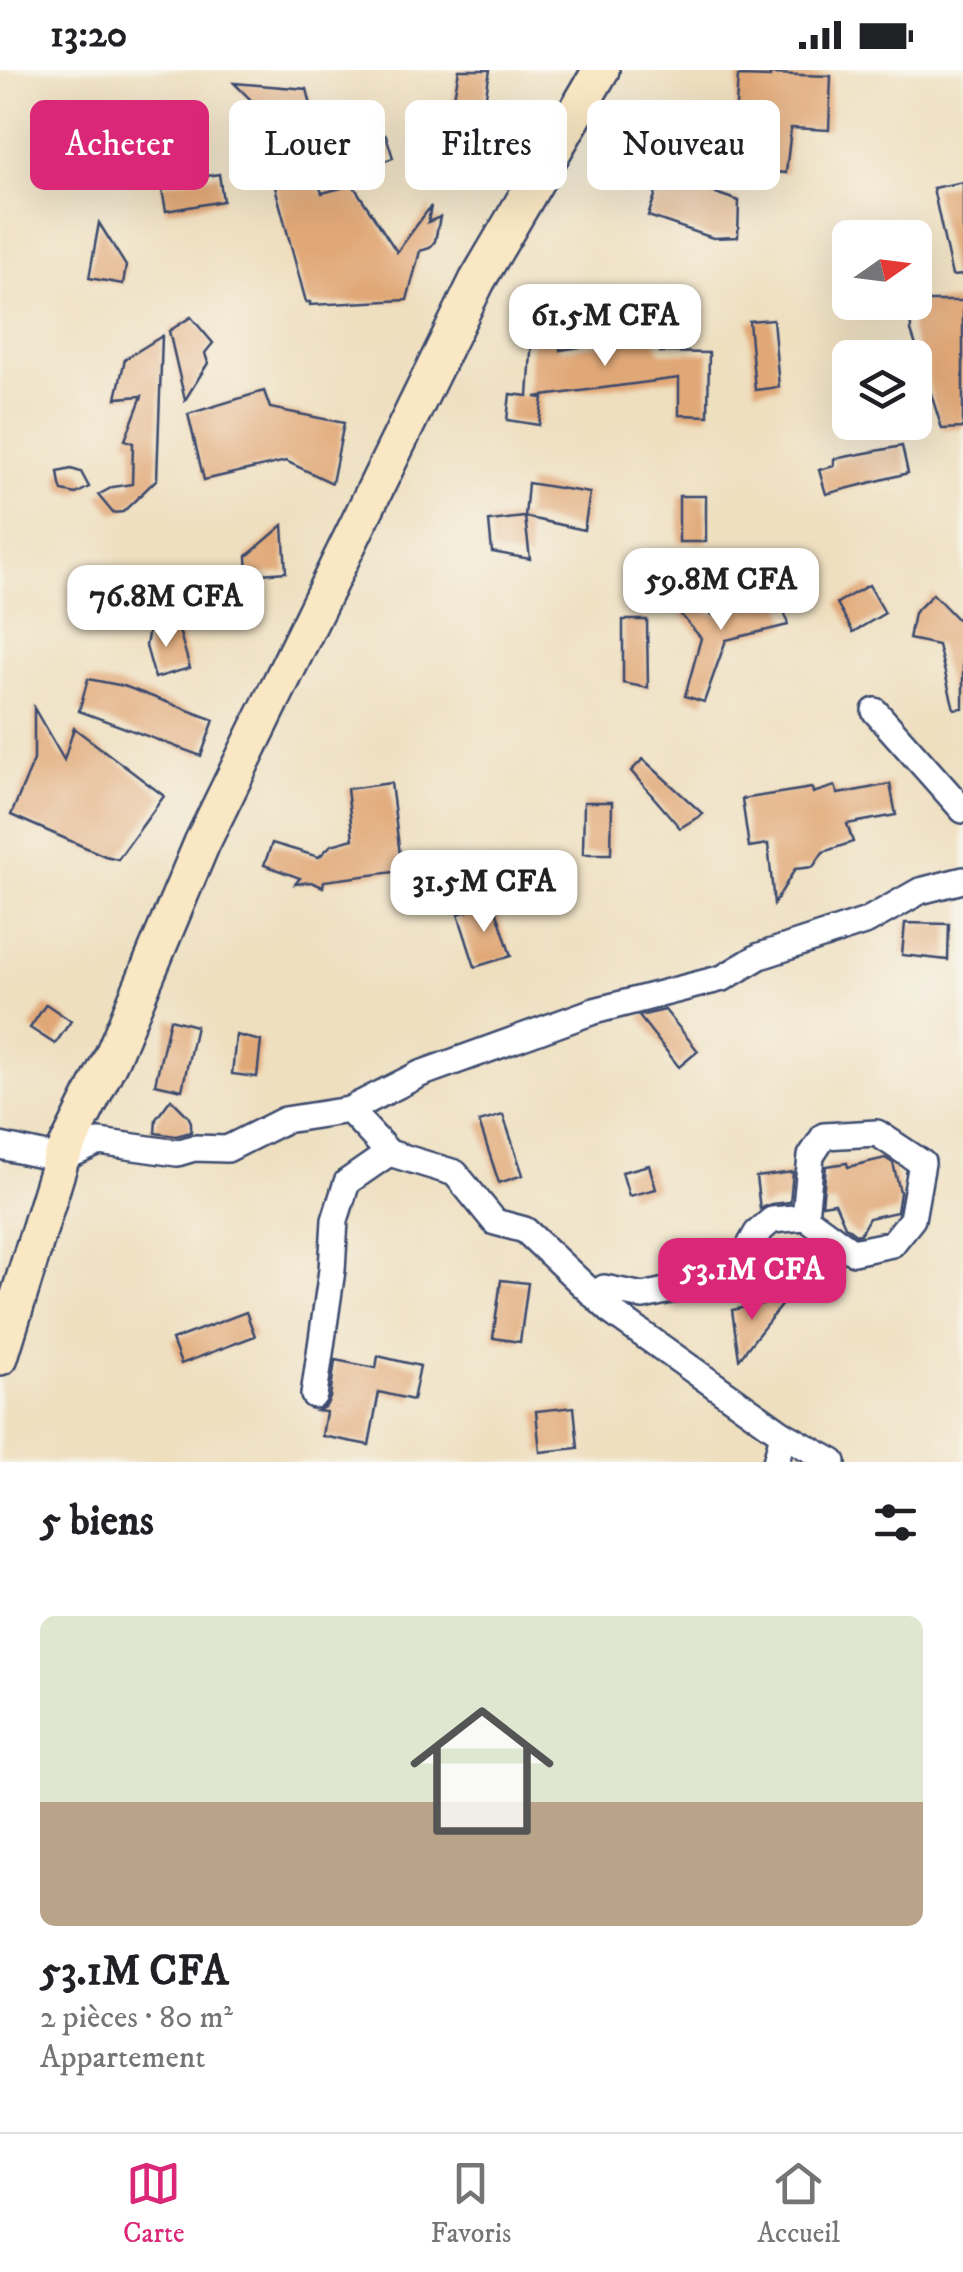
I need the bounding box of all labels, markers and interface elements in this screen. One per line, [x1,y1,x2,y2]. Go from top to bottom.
text: 13:20 [50,11,127,59]
chip: Acheter [30,100,209,190]
chip: Louer [229,100,385,190]
chip: Filtres [405,100,567,190]
chip: Nouveau [587,100,780,190]
north arrow [832,220,932,320]
map controls [832,220,932,440]
pin: 61.5M CFA [491,284,719,369]
text: 61.5M CFA [531,296,679,336]
button: layers [832,340,932,440]
pin: 59.8M CFA [607,548,835,633]
text: 59.8M CFA [645,560,797,600]
pin: 76.8M CFA [52,565,280,650]
text: 76.8M CFA [89,577,243,617]
pin: 31.5M CFA [370,850,598,935]
text: 31.5M CFA [412,862,556,902]
pin: 53.1M CFA [638,1238,866,1323]
text: 53.1M CFA [680,1250,824,1290]
icon: filters [868,1495,923,1550]
text: 5 biens [40,1496,154,1548]
icon: home [392,1681,572,1861]
text: 53.1M CFA [40,1946,229,1998]
text: 2 pièces · 80 m² [40,1998,233,2038]
text: Appartement [40,2038,205,2078]
tab: Carte [123,2156,184,2251]
tab: Favoris [430,2156,511,2251]
tab: Accueil [757,2156,840,2251]

